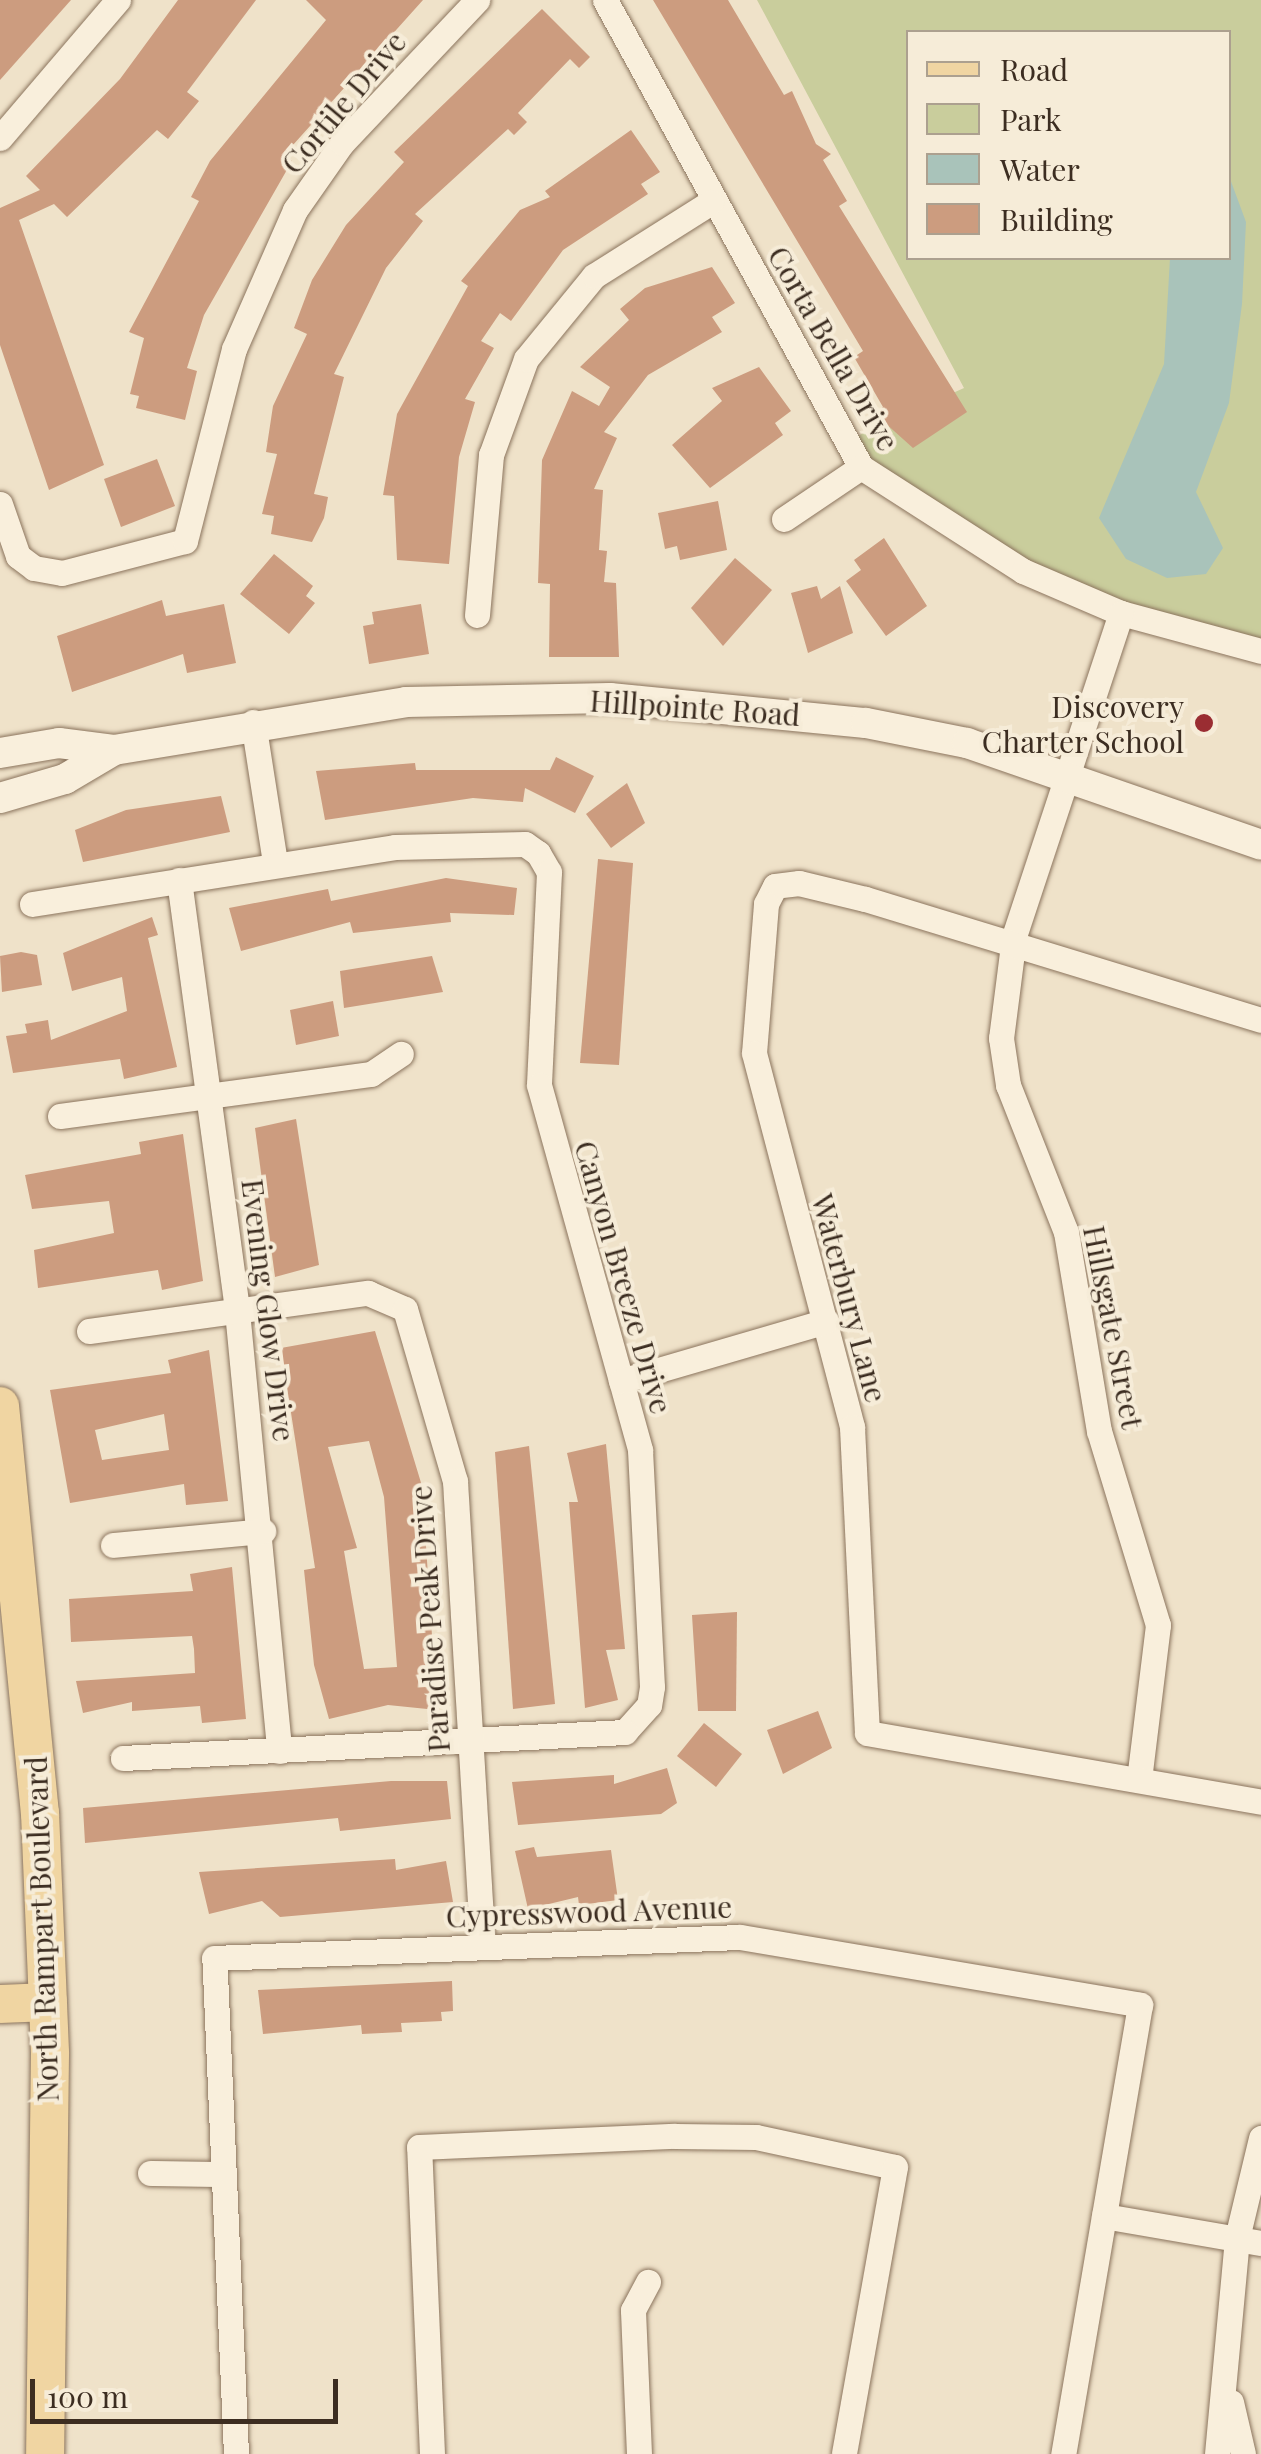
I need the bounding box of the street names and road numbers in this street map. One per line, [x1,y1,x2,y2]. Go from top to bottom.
street label: Cortile Drive [273,24,413,180]
street label: Corta Bella Drive [761,239,907,457]
street label: Hillpointe Road [589,682,801,732]
street label: Canyon Breeze Drive [568,1137,680,1417]
street label: Evening Glow Drive [235,1176,303,1444]
street label: Waterbury Lane [805,1189,895,1407]
street label: Hillsgate Street [1077,1222,1151,1432]
street label: Paradise Peak Drive [402,1484,456,1754]
street label: North Rampart Boulevard [17,1755,65,2103]
street label: Cypresswood Avenue [445,1888,733,1934]

